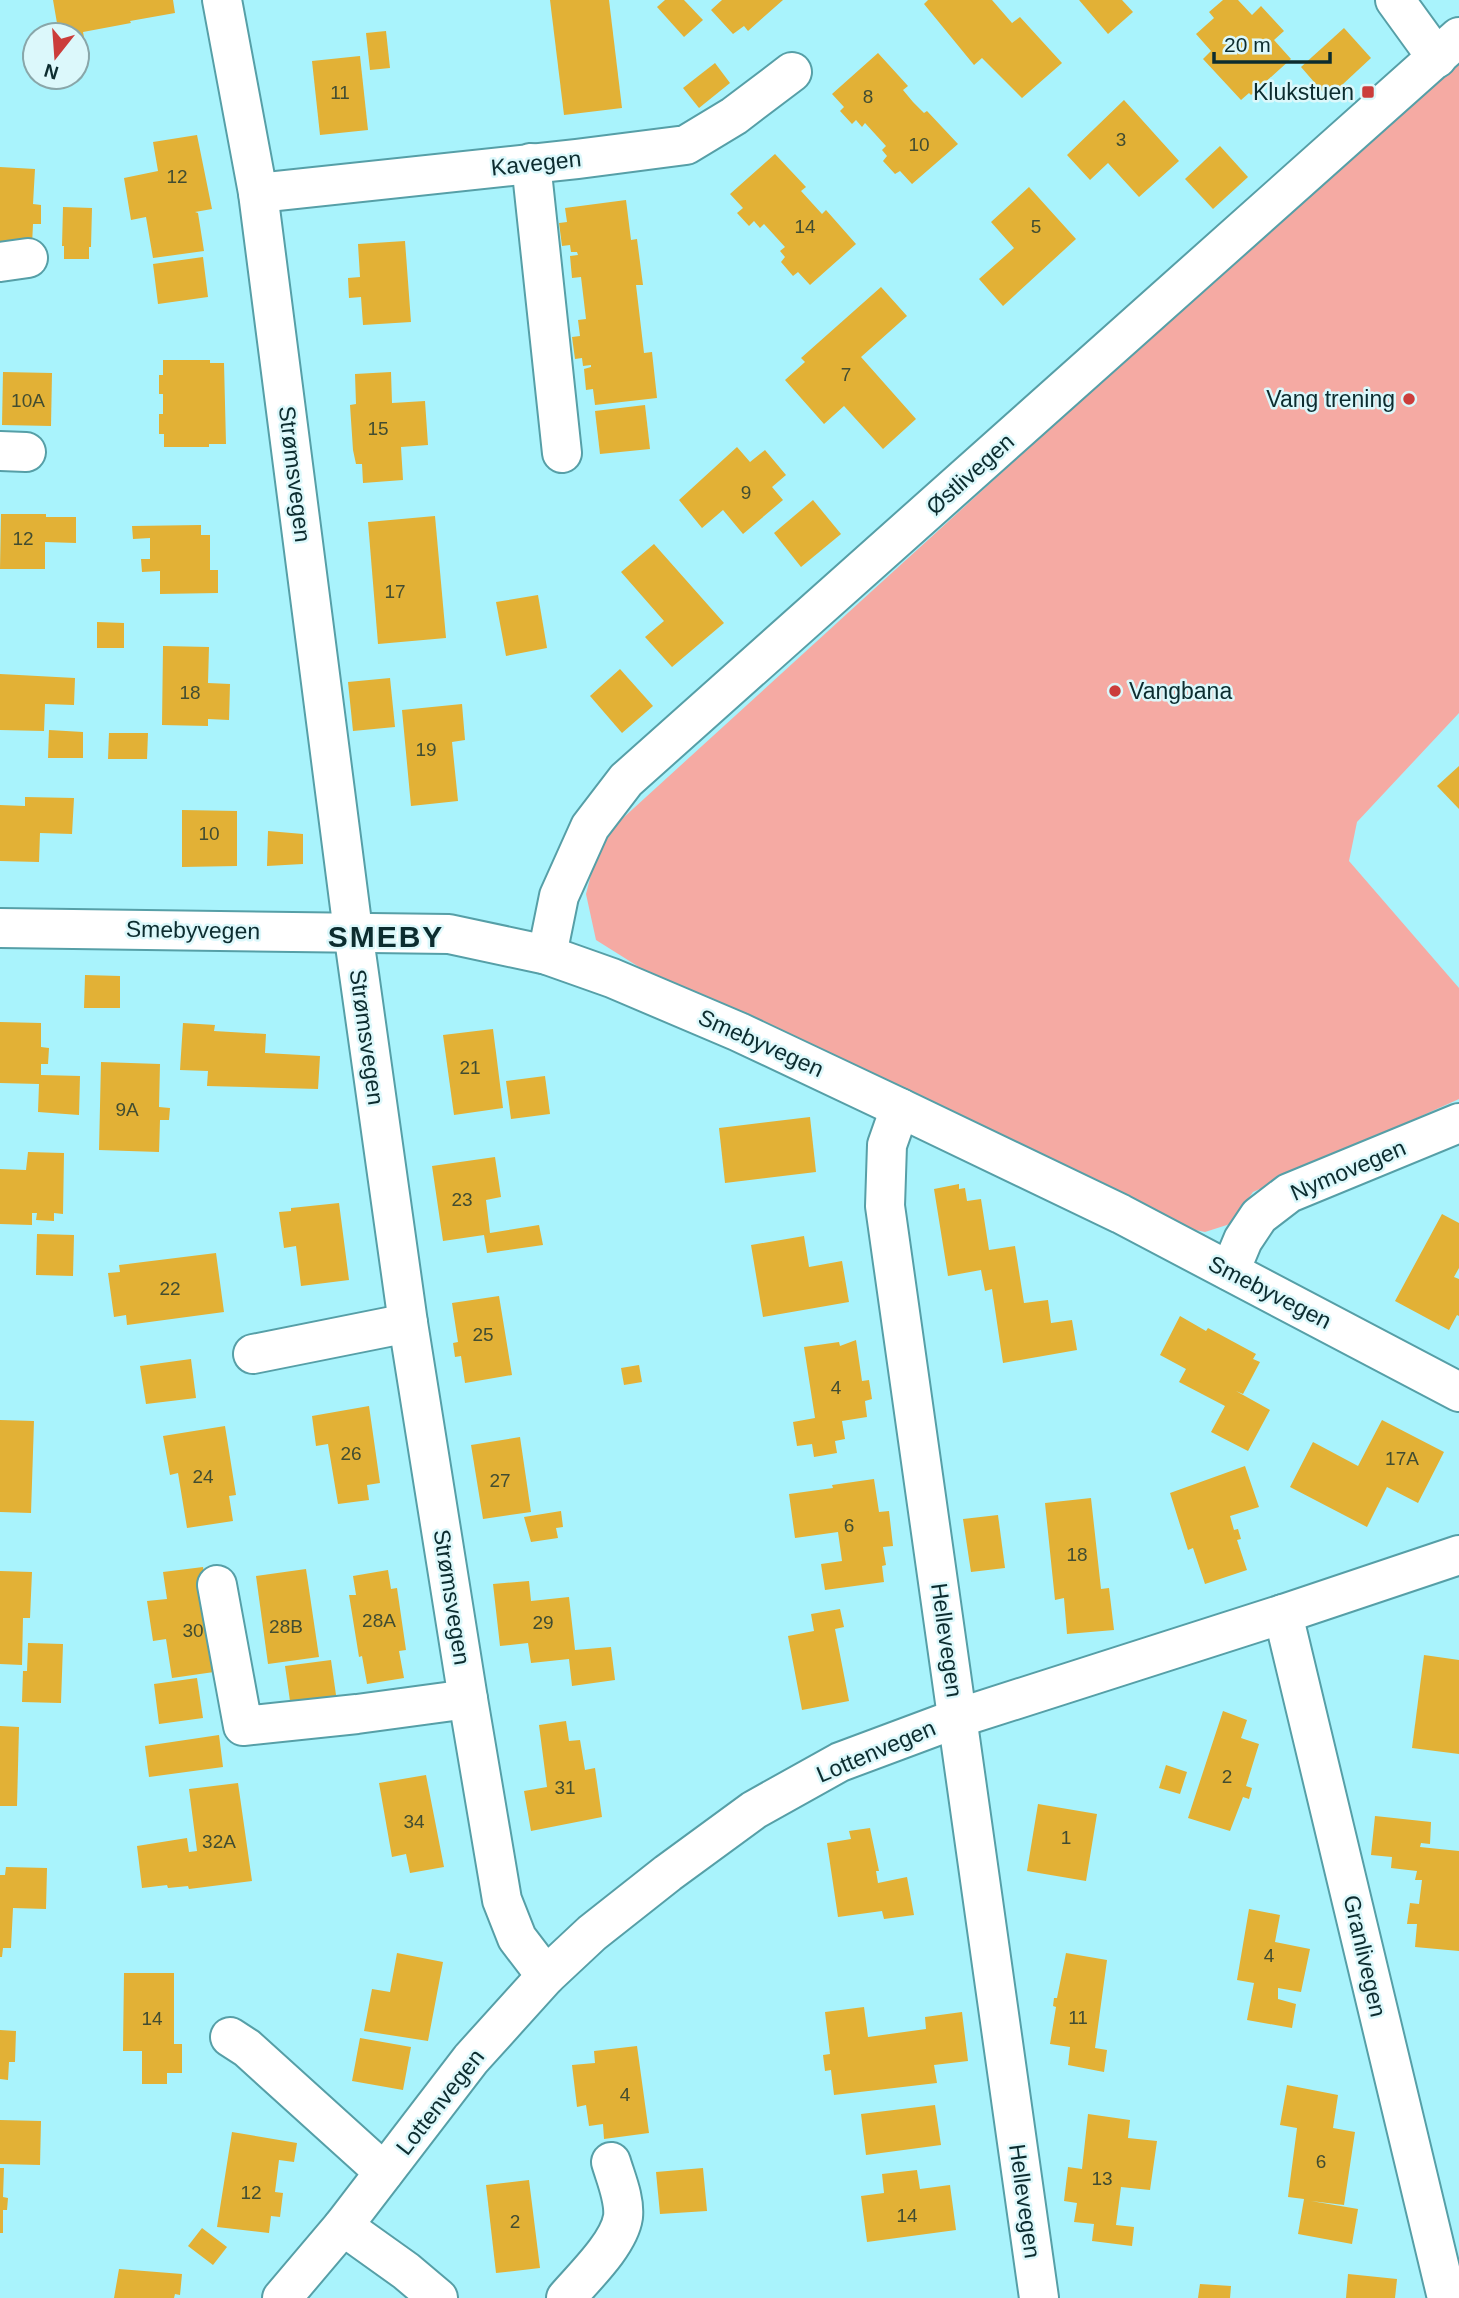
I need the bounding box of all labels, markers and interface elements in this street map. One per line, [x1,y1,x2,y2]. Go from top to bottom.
north arrow [21,21,91,91]
scale bar [1214,21,1330,65]
text: 20 m [1224,33,1271,56]
text: N [42,60,61,84]
place label: Klukstuen [1253,79,1354,105]
house number: 11 [330,82,350,103]
marker: Klukstuen [1360,84,1376,100]
house number: 8 [863,86,873,107]
house number: 3 [1116,129,1126,150]
house number: 10 [908,134,930,155]
street label: Kavegen [489,145,583,181]
house number: 12 [166,166,188,187]
house number: 14 [794,216,816,237]
house number: 5 [1031,216,1041,237]
house number: 7 [841,364,851,385]
place label: Vang trening [1266,386,1395,412]
house number: 10A [11,390,45,411]
marker: Vang trening [1401,391,1417,407]
street label: Strømsvegen [274,405,316,543]
house number: 15 [367,418,389,439]
street label: Østlivegen [921,428,1019,520]
house number: 9 [741,482,751,503]
house number: 12 [12,528,34,549]
house number: 17 [384,581,406,602]
place label: Vangbana [1129,678,1232,704]
house number: 18 [179,682,201,703]
marker: Vangbana [1107,683,1123,699]
house number: 19 [415,739,437,760]
house number: 10 [198,823,220,844]
street label: Smebyvegen [126,916,260,944]
district label: SMEBY [328,920,444,953]
street label: Strømsvegen [345,967,389,1107]
street label: Smebyvegen [694,1004,828,1082]
house number: 21 [459,1057,481,1078]
house number: 9A [115,1099,139,1120]
street label: Nymovegen [1286,1134,1410,1206]
house number: 23 [451,1189,473,1210]
street label: Smebyvegen [1204,1250,1336,1334]
house number: 22 [159,1278,181,1299]
house number: 25 [472,1324,494,1345]
house number: 4 [831,1377,842,1398]
house number: 26 [340,1443,362,1464]
house number: 17A [1385,1448,1419,1469]
house number: 24 [192,1466,214,1487]
house number: 27 [489,1470,511,1491]
house number: 6 [844,1515,854,1536]
street label: Strømsvegen [428,1527,476,1667]
house number: 18 [1066,1544,1088,1565]
street label: Hellevegen [926,1581,968,1699]
house number: 28A [362,1610,396,1631]
house number: 29 [532,1612,554,1633]
house number: 28B [269,1616,303,1637]
house number: 30 [182,1620,204,1641]
street label: Lottenvegen [813,1714,939,1788]
house number: 2 [1222,1766,1232,1787]
house number: 31 [554,1777,576,1798]
house number: 34 [403,1811,425,1832]
house number: 1 [1061,1827,1071,1848]
house number: 32A [202,1831,236,1852]
street label: Granlivegen [1338,1893,1392,2019]
house number: 4 [1264,1945,1275,1966]
house number: 11 [1068,2007,1088,2028]
house number: 14 [141,2008,163,2029]
street label: Lottenvegen [391,2044,489,2160]
house number: 4 [620,2084,631,2105]
street label: Hellevegen [1004,2142,1046,2260]
house number: 6 [1316,2151,1326,2172]
house number: 13 [1091,2168,1113,2189]
house number: 12 [240,2182,262,2203]
house number: 14 [896,2205,918,2226]
house number: 2 [510,2211,520,2232]

